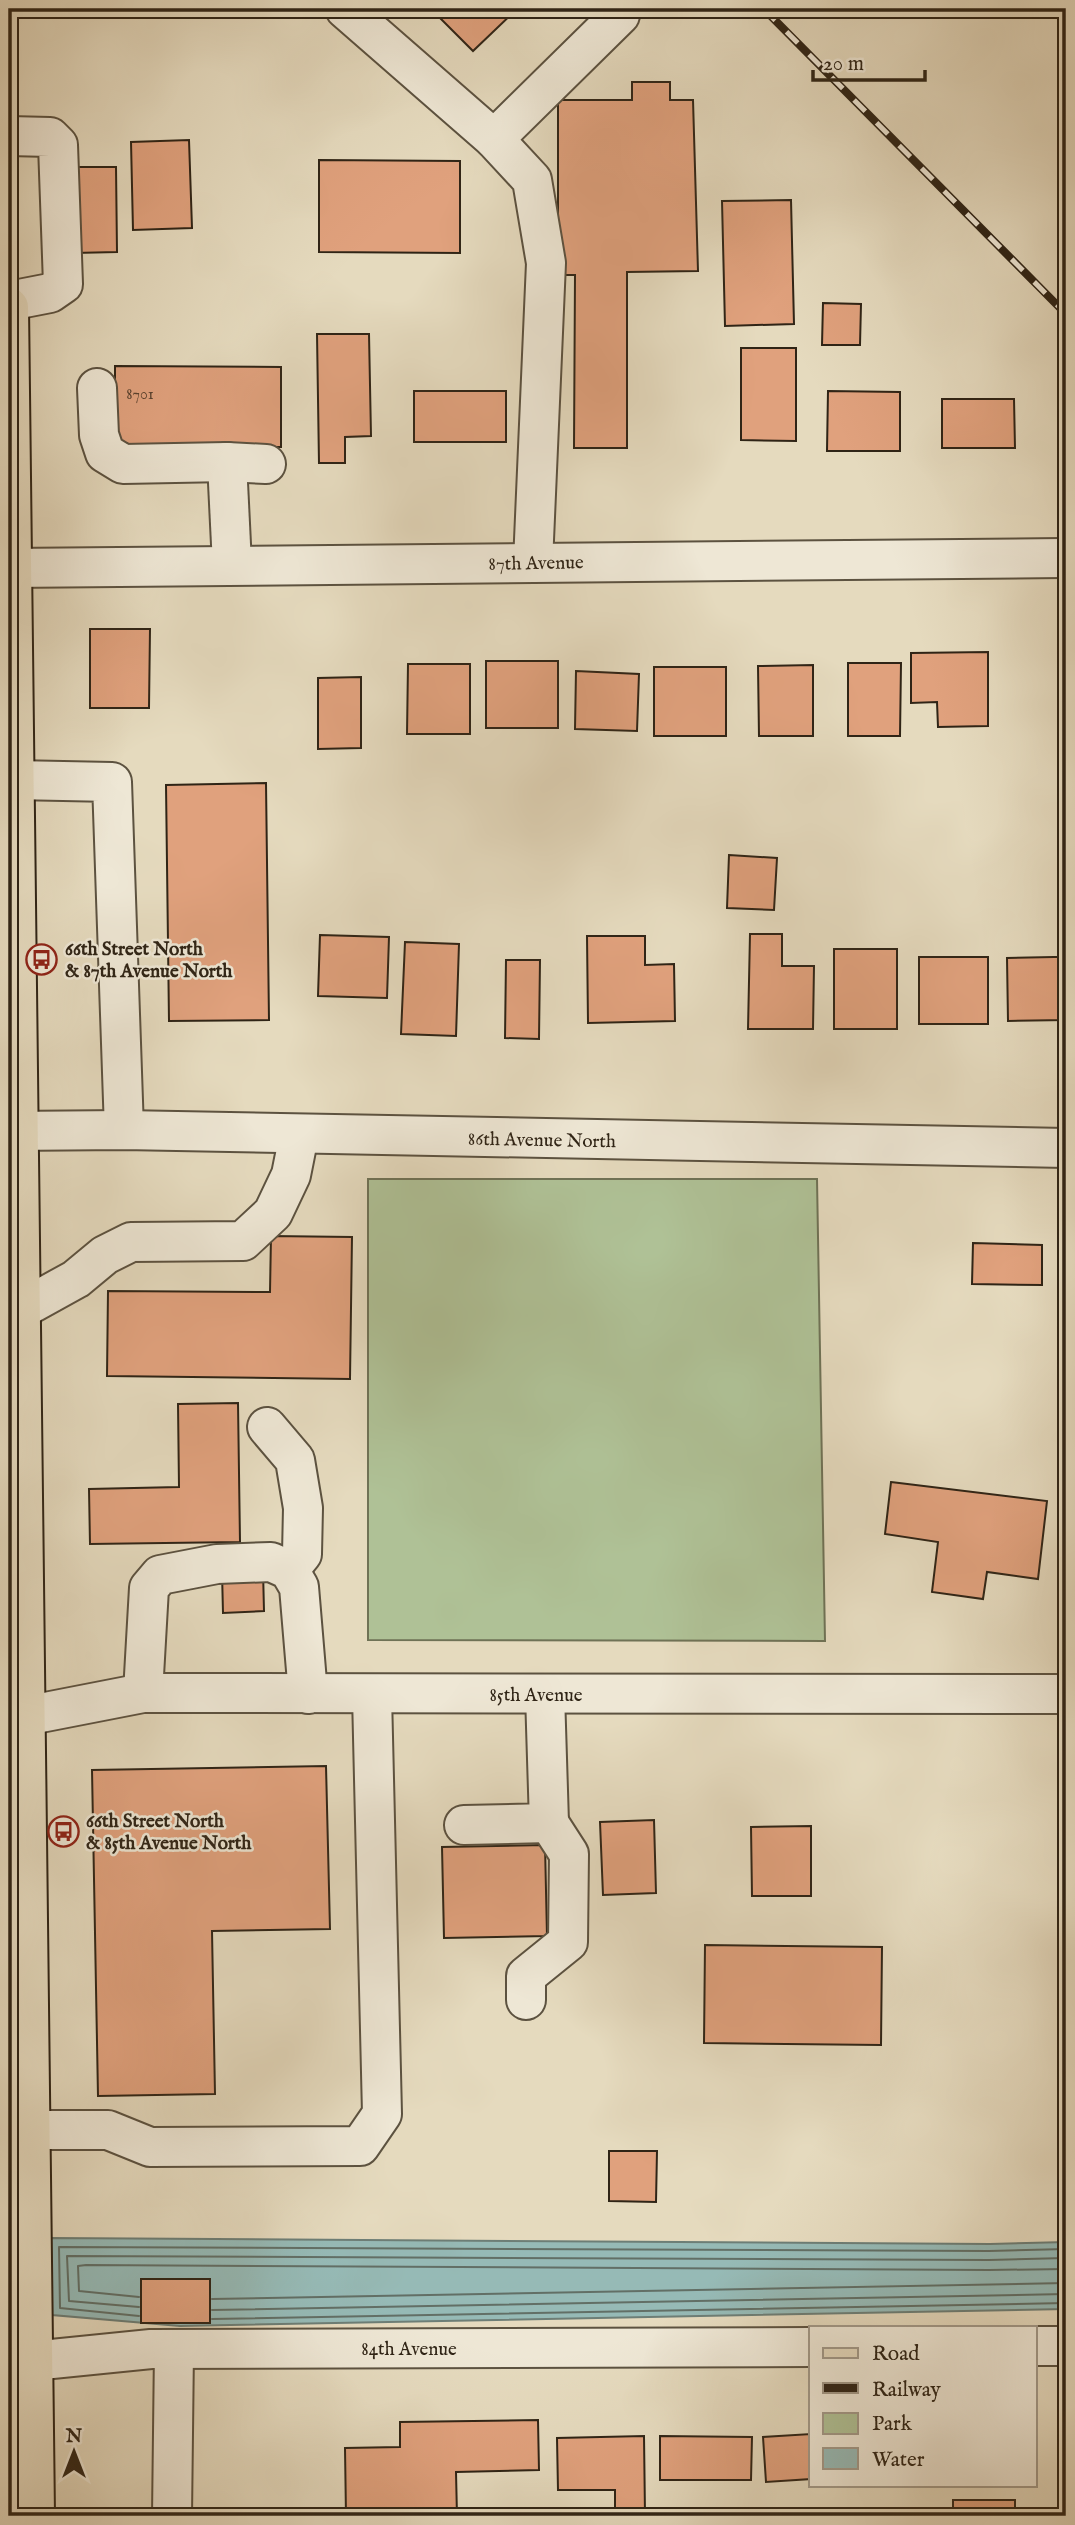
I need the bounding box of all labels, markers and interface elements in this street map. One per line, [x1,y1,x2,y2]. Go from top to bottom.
scale bar [813,38,925,82]
text: 20 m [823,51,864,78]
house number: 8701 [126,385,154,405]
street label: 87th Avenue [488,551,584,577]
place label: 66th Street North & 87th Avenue North [65,938,233,984]
bus stop icon: 66th Street North & 87th Avenue North [25,942,59,976]
street label: 86th Avenue North [468,1128,616,1154]
street label: 85th Avenue [489,1684,583,1708]
place label: 66th Street North & 85th Avenue North [86,1810,252,1856]
bus stop icon: 66th Street North & 85th Avenue North [46,1814,80,1848]
legend [809,2326,1036,2486]
street label: 84th Avenue [361,2338,457,2362]
text: Road [872,2341,920,2368]
text: Railway [872,2377,942,2404]
text: Park [872,2411,913,2438]
north arrow [38,2416,108,2486]
text: N [65,2425,83,2449]
text: Water [872,2447,925,2474]

